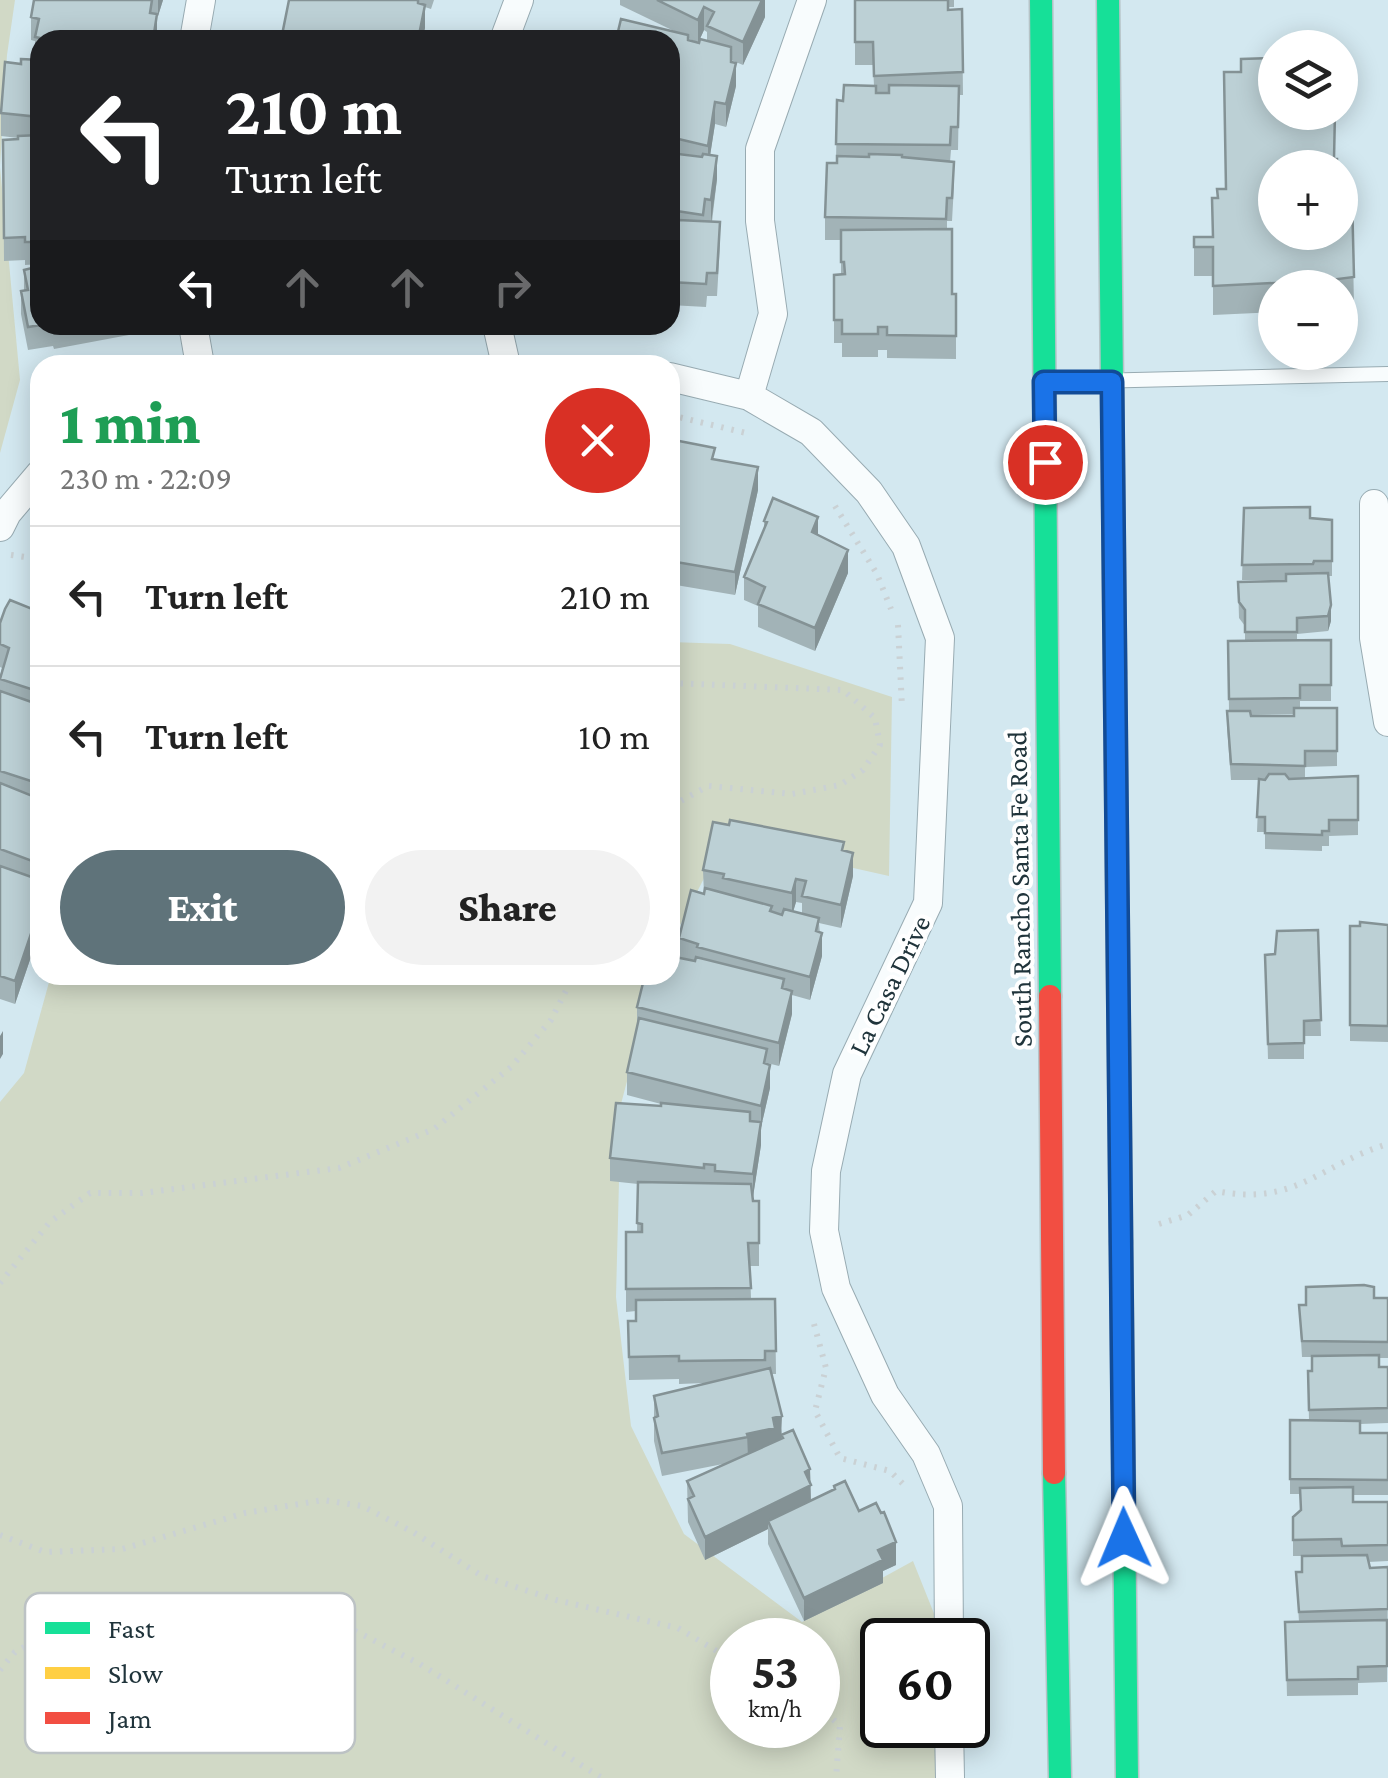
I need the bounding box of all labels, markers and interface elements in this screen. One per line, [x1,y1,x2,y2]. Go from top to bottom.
map controls [1258,30,1358,370]
button: layers [1258,30,1358,130]
icon: left [60,70,190,200]
text: 210 m [225,71,402,149]
button: + [1258,150,1358,250]
text: Turn left [225,153,382,203]
icon: left [170,260,225,315]
icon: ahead [275,260,330,315]
icon: ahead [380,260,435,315]
icon: right [485,260,540,315]
button: − [1258,270,1358,370]
button: close [545,388,650,493]
text: 1 min [60,389,200,456]
pin [1003,420,1088,505]
icon: arrive [1018,435,1073,490]
text: 230 m · 22:09 [60,460,232,496]
icon: left [60,569,115,624]
text: Turn left [145,575,288,617]
text: 210 m [560,575,650,617]
icon: left [60,709,115,764]
text: Turn left [145,715,288,757]
text: 10 m [578,715,650,757]
street label: South Rancho Santa Fe Road [1001,730,1038,1047]
button: Exit [60,850,345,965]
button: Share [365,850,650,965]
street label: La Casa Drive [842,910,937,1060]
position arrow [1072,1486,1176,1590]
legend [25,1593,355,1753]
text: Fast [108,1613,155,1644]
speed limit sign: 60 [860,1618,990,1748]
text: 53 [751,1643,799,1699]
text: Slow [108,1658,163,1689]
text: km/h [748,1695,802,1722]
text: Jam [105,1703,152,1734]

